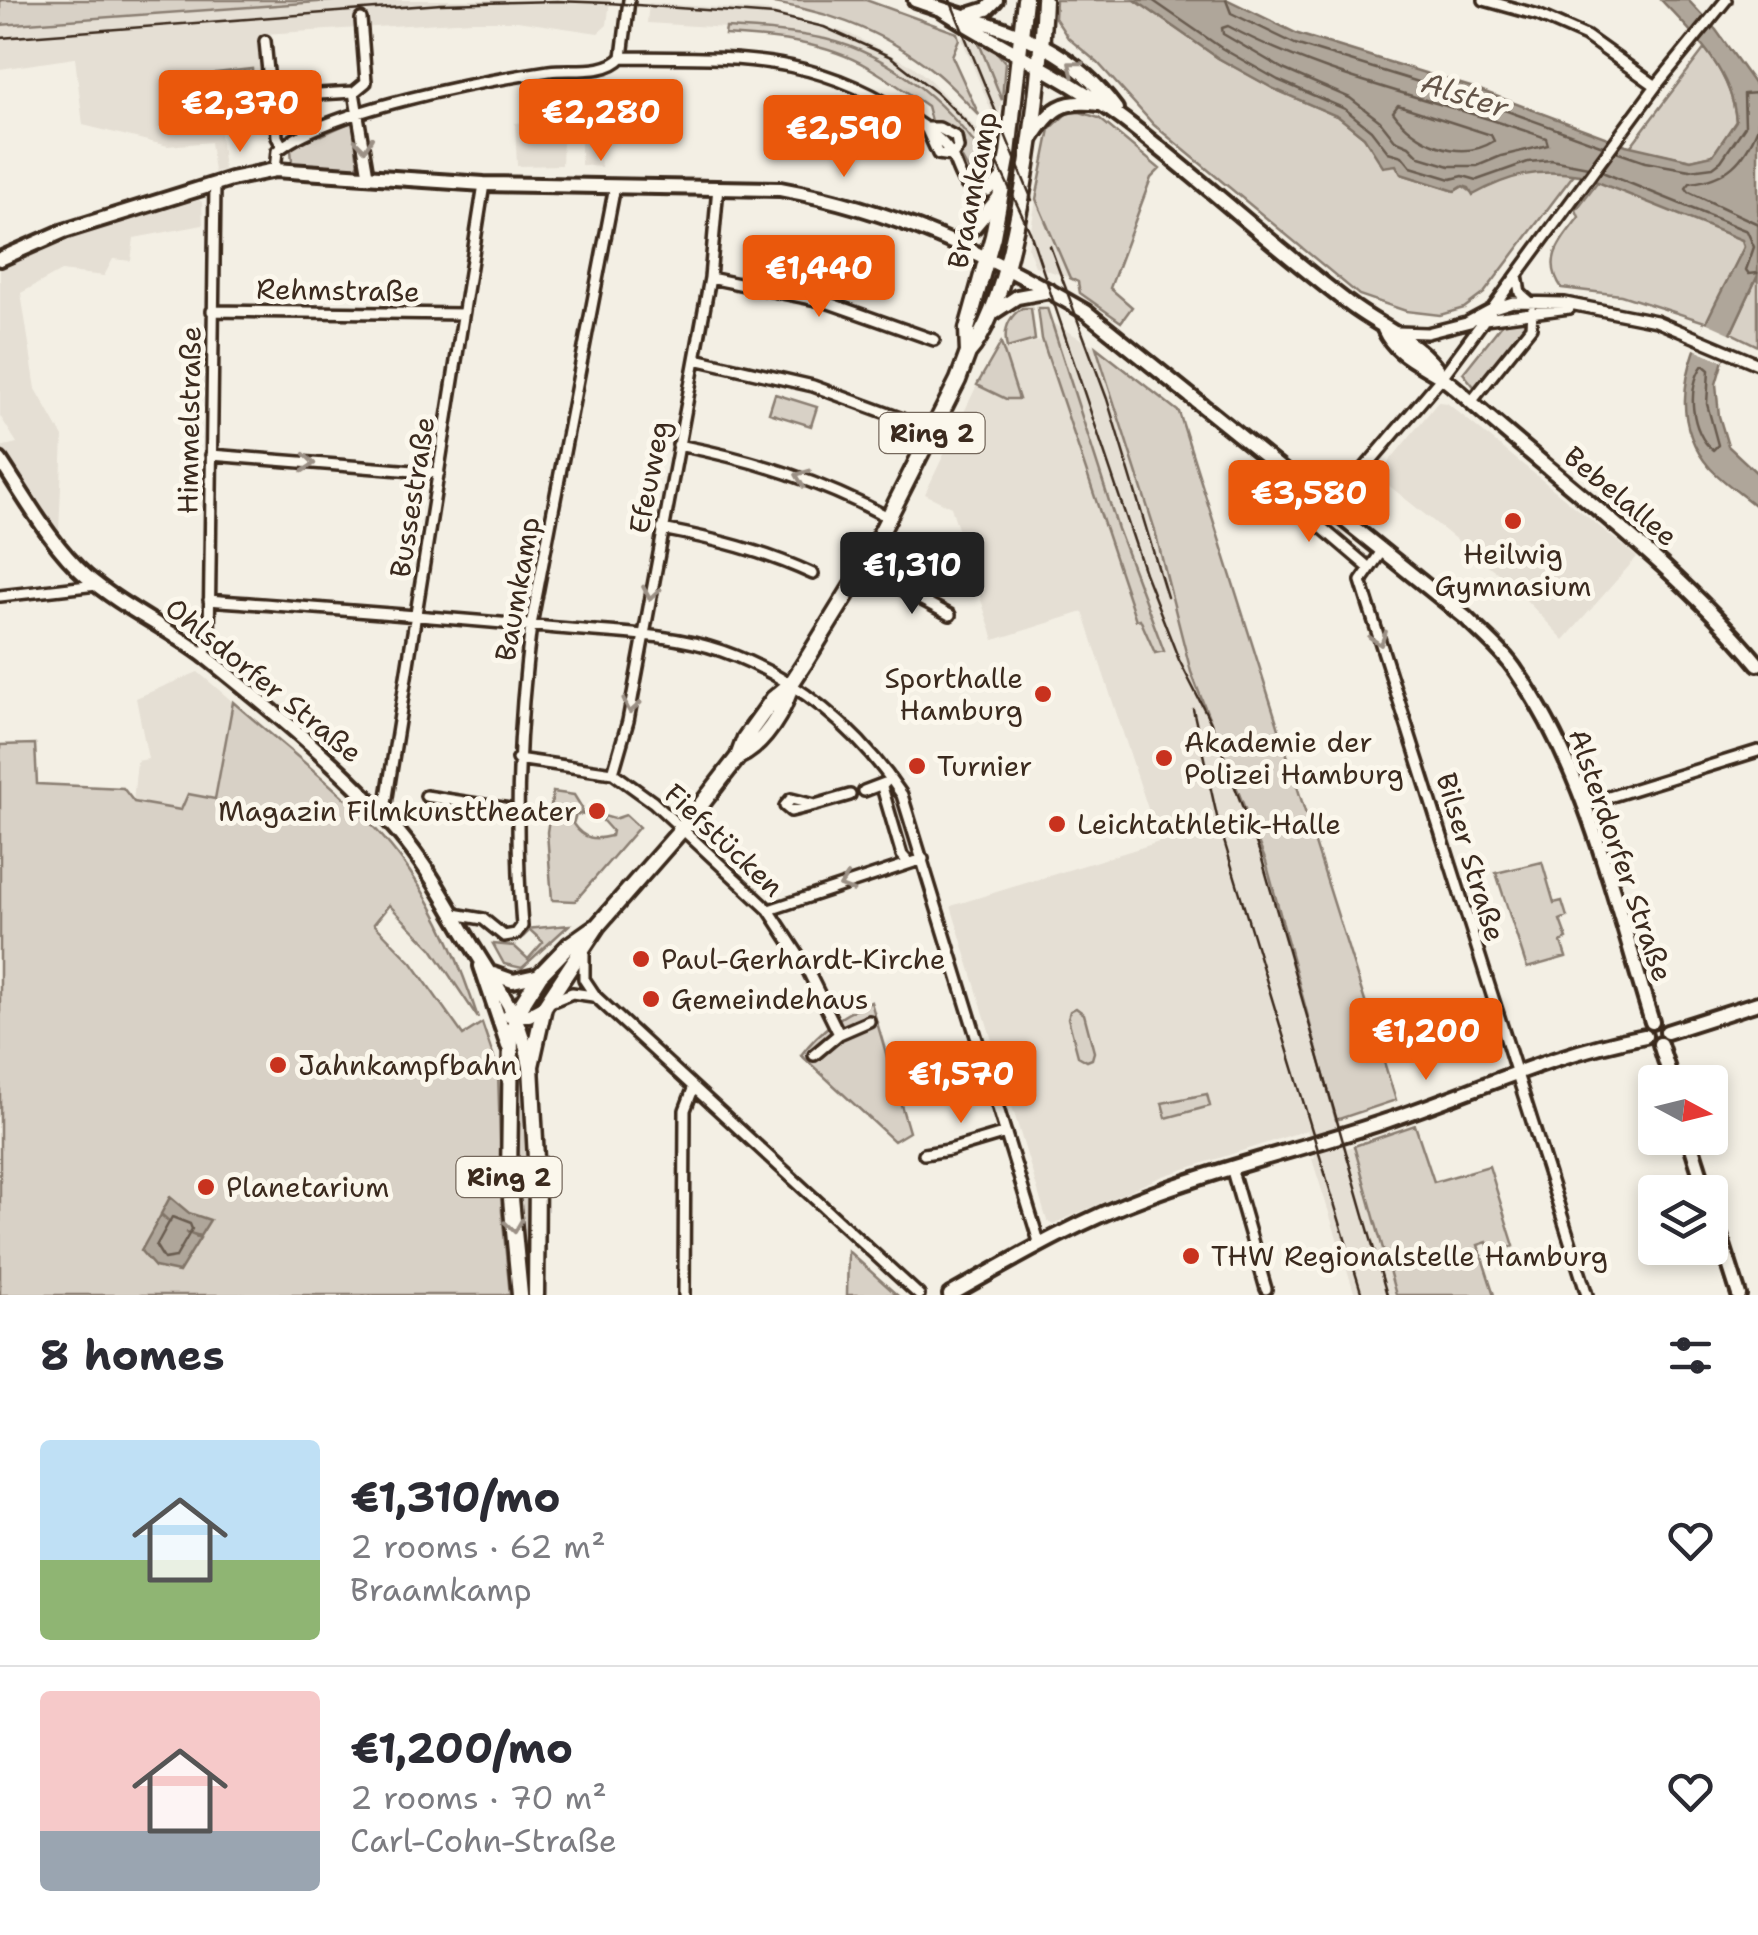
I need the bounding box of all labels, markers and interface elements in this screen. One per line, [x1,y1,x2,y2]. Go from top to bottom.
one-way arrow [1067,61,1085,79]
water label: Alster [1416,62,1514,129]
pin: €2,370 [159,70,321,155]
pin: €2,280 [520,79,682,164]
text: €2,370 [181,81,299,124]
text: €2,280 [541,90,661,133]
pin: €2,590 [763,95,925,180]
text: €2,590 [785,106,903,149]
street label: Braamkamp [938,108,1006,272]
one-way arrow [353,137,374,153]
pin: €1,440 [738,235,900,320]
text: €1,440 [765,246,873,289]
street label: Rehmstraße [256,270,420,310]
street label: Himmelstraße [168,326,210,514]
road number: Ring 2 [880,413,984,453]
street label: Bussestraße [381,414,443,580]
street label: Efeuweg [619,417,679,537]
street label: Bebelallee [1556,437,1686,555]
one-way arrow [301,451,317,473]
pin: €3,580 [1228,460,1390,545]
one-way arrow [794,468,811,489]
text: €3,580 [1250,471,1368,514]
marker: Heilwig Gymnasium [1502,510,1524,532]
street label: Baumkamp [486,514,548,664]
pin: €1,310 [831,532,993,617]
place label: Heilwig Gymnasium [1435,535,1591,605]
text: €1,310 [862,543,962,586]
one-way arrow [641,585,662,602]
street label: Ohlsdorfer Straße [158,589,370,771]
one-way arrow [1367,630,1388,647]
place label: Sporthalle Hamburg [885,659,1023,729]
marker: Sporthalle Hamburg [1032,683,1054,705]
one-way arrow [621,697,642,714]
place label: Akademie der Polizei Hamburg [1184,723,1404,793]
street label: Alsterdorfer Straße [1560,724,1682,986]
place label: Turnier [937,747,1032,785]
marker: Akademie der Polizei Hamburg [1153,747,1175,769]
marker: Turnier [906,755,928,777]
street label: Bilser Straße [1427,768,1515,946]
street label: Fiefstücken [656,775,792,905]
place label: Magazin Filmkunsttheater [218,792,577,830]
marker: Magazin Filmkunsttheater [586,800,608,822]
place label: Leichtathletik-Halle [1077,805,1341,843]
marker: Leichtathletik-Halle [1046,813,1068,835]
one-way arrow [839,873,856,893]
place label: Paul-Gerhardt-Kirche [661,940,946,978]
marker: Paul-Gerhardt-Kirche [630,948,652,970]
place label: Gemeindehaus [671,980,869,1018]
marker: Gemeindehaus [640,988,662,1010]
pin: €1,200 [1345,998,1507,1083]
text: €1,200 [1371,1009,1481,1052]
pin: €1,570 [880,1041,1042,1126]
place label: Jahnkampfbahn [298,1046,517,1084]
text: €1,570 [907,1052,1015,1095]
marker: Jahnkampfbahn [267,1054,289,1076]
north arrow [1638,1065,1728,1155]
map controls [1638,1065,1728,1265]
road number: Ring 2 [456,1157,562,1197]
place label: Planetarium [226,1168,389,1206]
button: layers [1638,1175,1728,1265]
marker: Planetarium [195,1176,217,1198]
one-way arrow [502,1218,523,1234]
place label: THW Regionalstelle Hamburg [1211,1237,1608,1275]
marker: THW Regionalstelle Hamburg [1180,1245,1202,1267]
text: 8 homes [40,1327,225,1383]
icon: filters [1663,1328,1718,1383]
text: €1,310/mo [350,1469,561,1525]
icon: home [120,1480,240,1600]
icon: heart [1663,1513,1718,1568]
text: 2 rooms · 62 m² [350,1525,606,1568]
text: Braamkamp [350,1568,532,1611]
text: €1,200/mo [350,1720,573,1776]
icon: home [120,1731,240,1851]
icon: heart [1663,1764,1718,1819]
text: 2 rooms · 70 m² [350,1776,607,1819]
text: Carl-Cohn-Straße [350,1819,617,1862]

